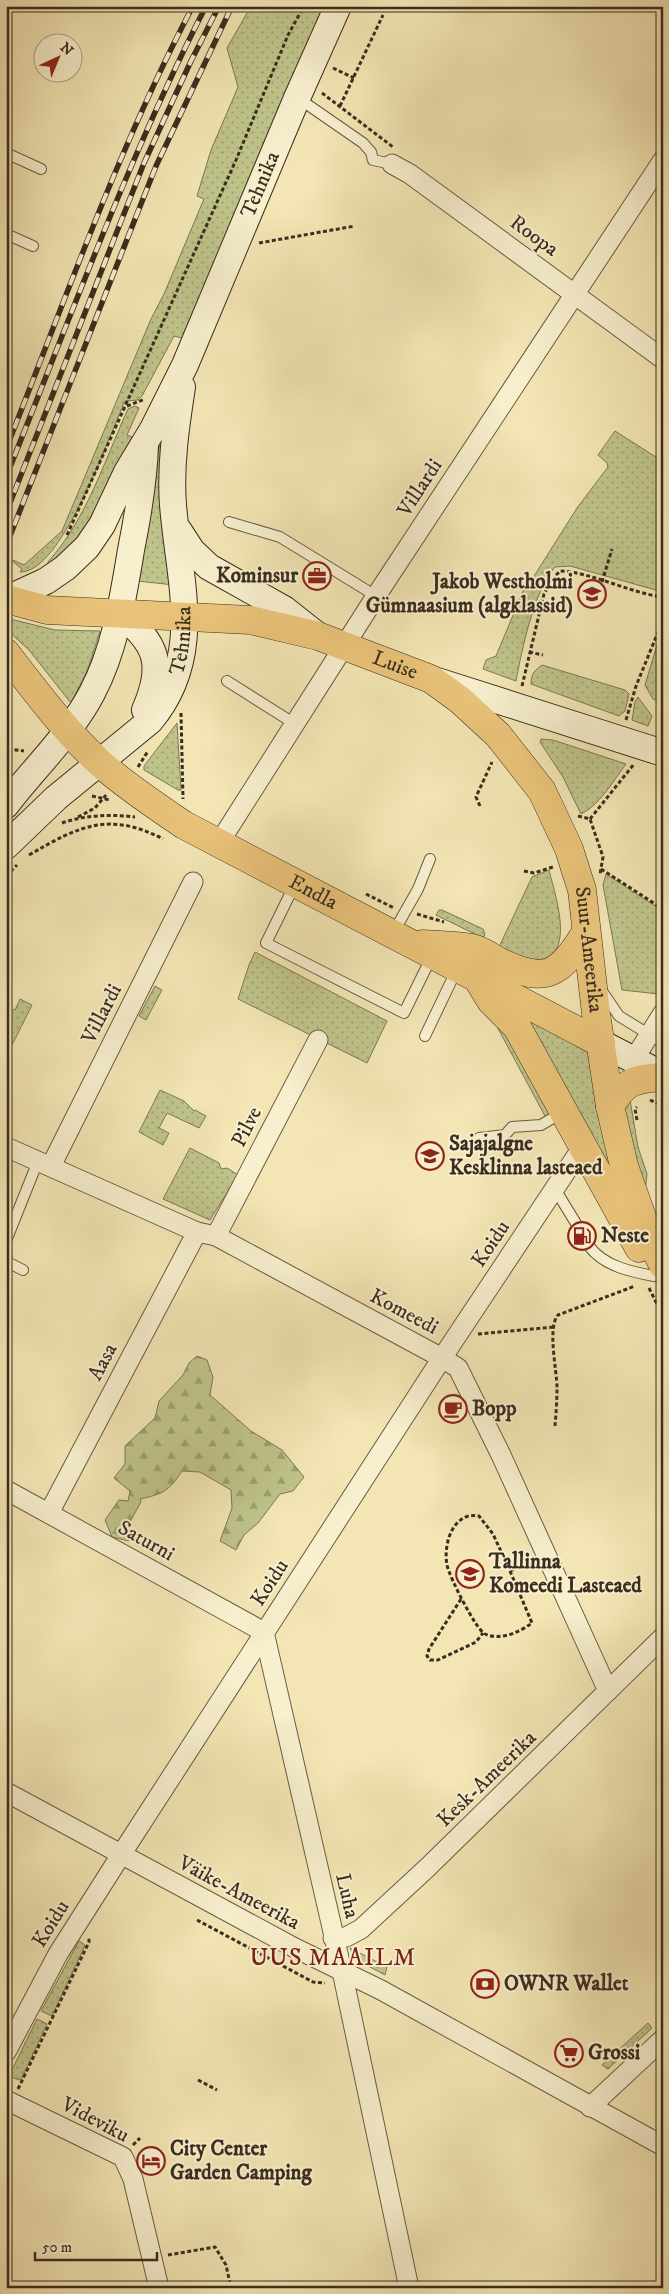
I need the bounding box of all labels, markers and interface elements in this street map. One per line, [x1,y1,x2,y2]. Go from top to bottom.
north arrow [32,32,82,82]
text: N [56,39,77,60]
street label: Tehnika [235,148,286,222]
street label: Roopa [505,210,563,262]
street label: Villardi [391,454,448,523]
office icon: Kominsur [302,561,332,591]
place label: Kominsur [216,563,299,589]
place label: Jakob Westholmi Gümnaasium (algklassid) [366,569,574,619]
school or university icon: Jakob Westholmi Gümnaasium (algklassid) [577,579,607,609]
street label: Tehnika [164,606,197,678]
street label: Luise [369,645,422,686]
street label: Endla [284,869,342,916]
street label: Suur-Ameerika [569,885,609,1014]
street label: Villardi [75,980,128,1049]
street label: Pilve [226,1102,268,1151]
place label: Sajajalgne Kesklinna lasteaed [449,1131,603,1181]
school or university icon: Sajajalgne Kesklinna lasteaed [415,1141,445,1171]
street label: Koidu [466,1216,516,1272]
fuel station icon: Neste [567,1221,597,1251]
place label: Neste [601,1223,649,1249]
street label: Komeedi [365,1283,443,1341]
street label: Aasa [83,1339,123,1385]
cafe icon: Bopp [438,1394,468,1424]
place label: Bopp [472,1396,517,1422]
street label: Saturni [113,1515,179,1567]
place label: Tallinna Komeedi Lasteaed [488,1549,642,1599]
street label: Koidu [245,1555,295,1611]
school or university icon: Tallinna Komeedi Lasteaed [455,1559,485,1589]
street label: Kesk-Ameerika [432,1725,542,1833]
street label: Väike-Ameerika [173,1850,304,1936]
street label: Luha [329,1871,365,1921]
street label: Koidu [27,1896,75,1952]
district label: UUS MAAILM [250,1943,416,1973]
bank icon: OWNR Wallet [470,1969,500,1999]
place label: OWNR Wallet [504,1971,629,1997]
supermarket icon: Grossi [554,2038,584,2068]
place label: Grossi [588,2040,641,2066]
street label: Videviku [56,2091,133,2149]
place label: City Center Garden Camping [170,2136,313,2186]
hotel icon: City Center Garden Camping [136,2146,166,2176]
scale bar [35,2229,158,2261]
text: 50 m [42,2238,72,2257]

